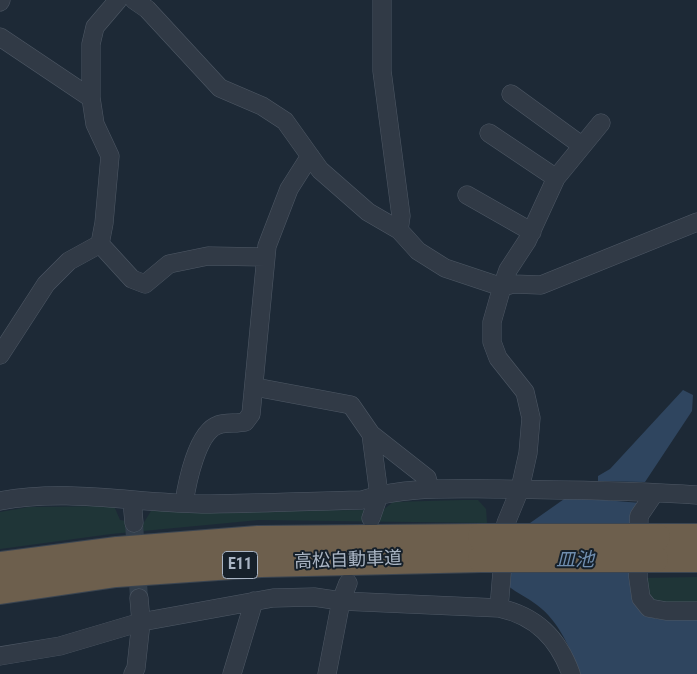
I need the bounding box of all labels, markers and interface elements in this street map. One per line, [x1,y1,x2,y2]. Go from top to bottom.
street label: 高松自動車道 [294,548,402,574]
water label: 皿池 [556,550,594,572]
road number: E11 [222,552,258,578]

